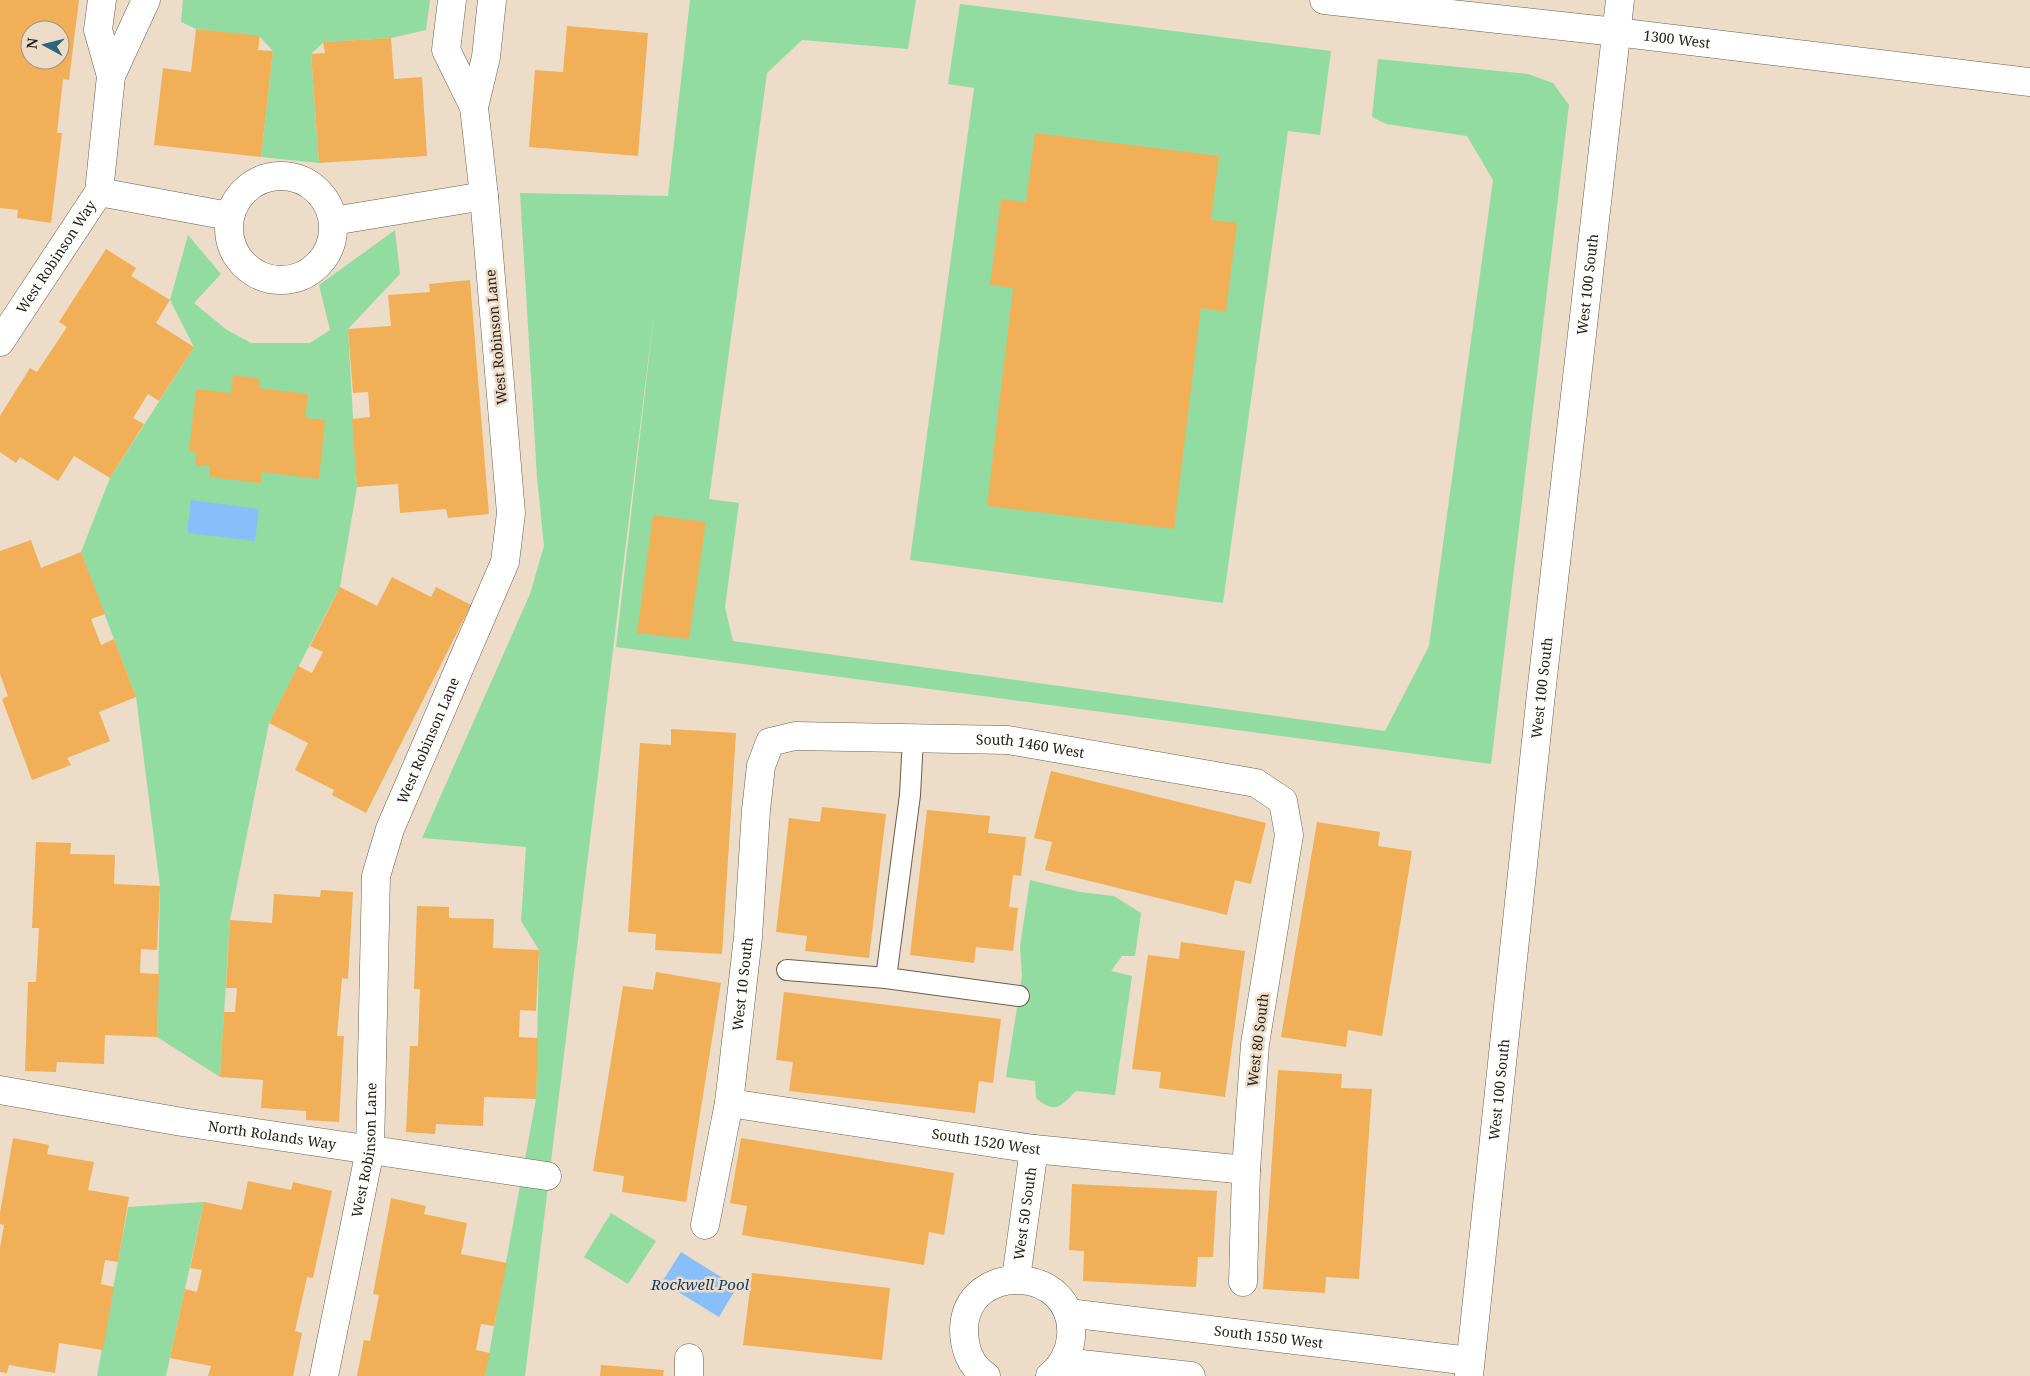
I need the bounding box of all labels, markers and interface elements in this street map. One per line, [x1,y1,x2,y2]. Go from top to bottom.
north arrow [20,20,70,70]
street label: 1300 West [1642,25,1712,52]
text: N [21,37,42,50]
street label: West Robinson Way [12,196,100,317]
street label: West 100 South [1572,233,1602,336]
street label: West Robinson Lane [480,269,511,405]
street label: West 100 South [1526,636,1556,739]
street label: West Robinson Lane [392,674,463,807]
street label: South 1460 West [976,729,1086,762]
street label: West 10 South [727,936,757,1032]
street label: West 80 South [1242,992,1273,1088]
street label: West 100 South [1484,1038,1514,1141]
street label: West Robinson Lane [347,1083,380,1219]
street label: North Rolands Way [207,1116,338,1154]
street label: South 1520 West [931,1124,1041,1159]
street label: West 50 South [1009,1166,1040,1261]
water label: Rockwell Pool [650,1274,750,1294]
street label: South 1550 West [1213,1321,1324,1352]

